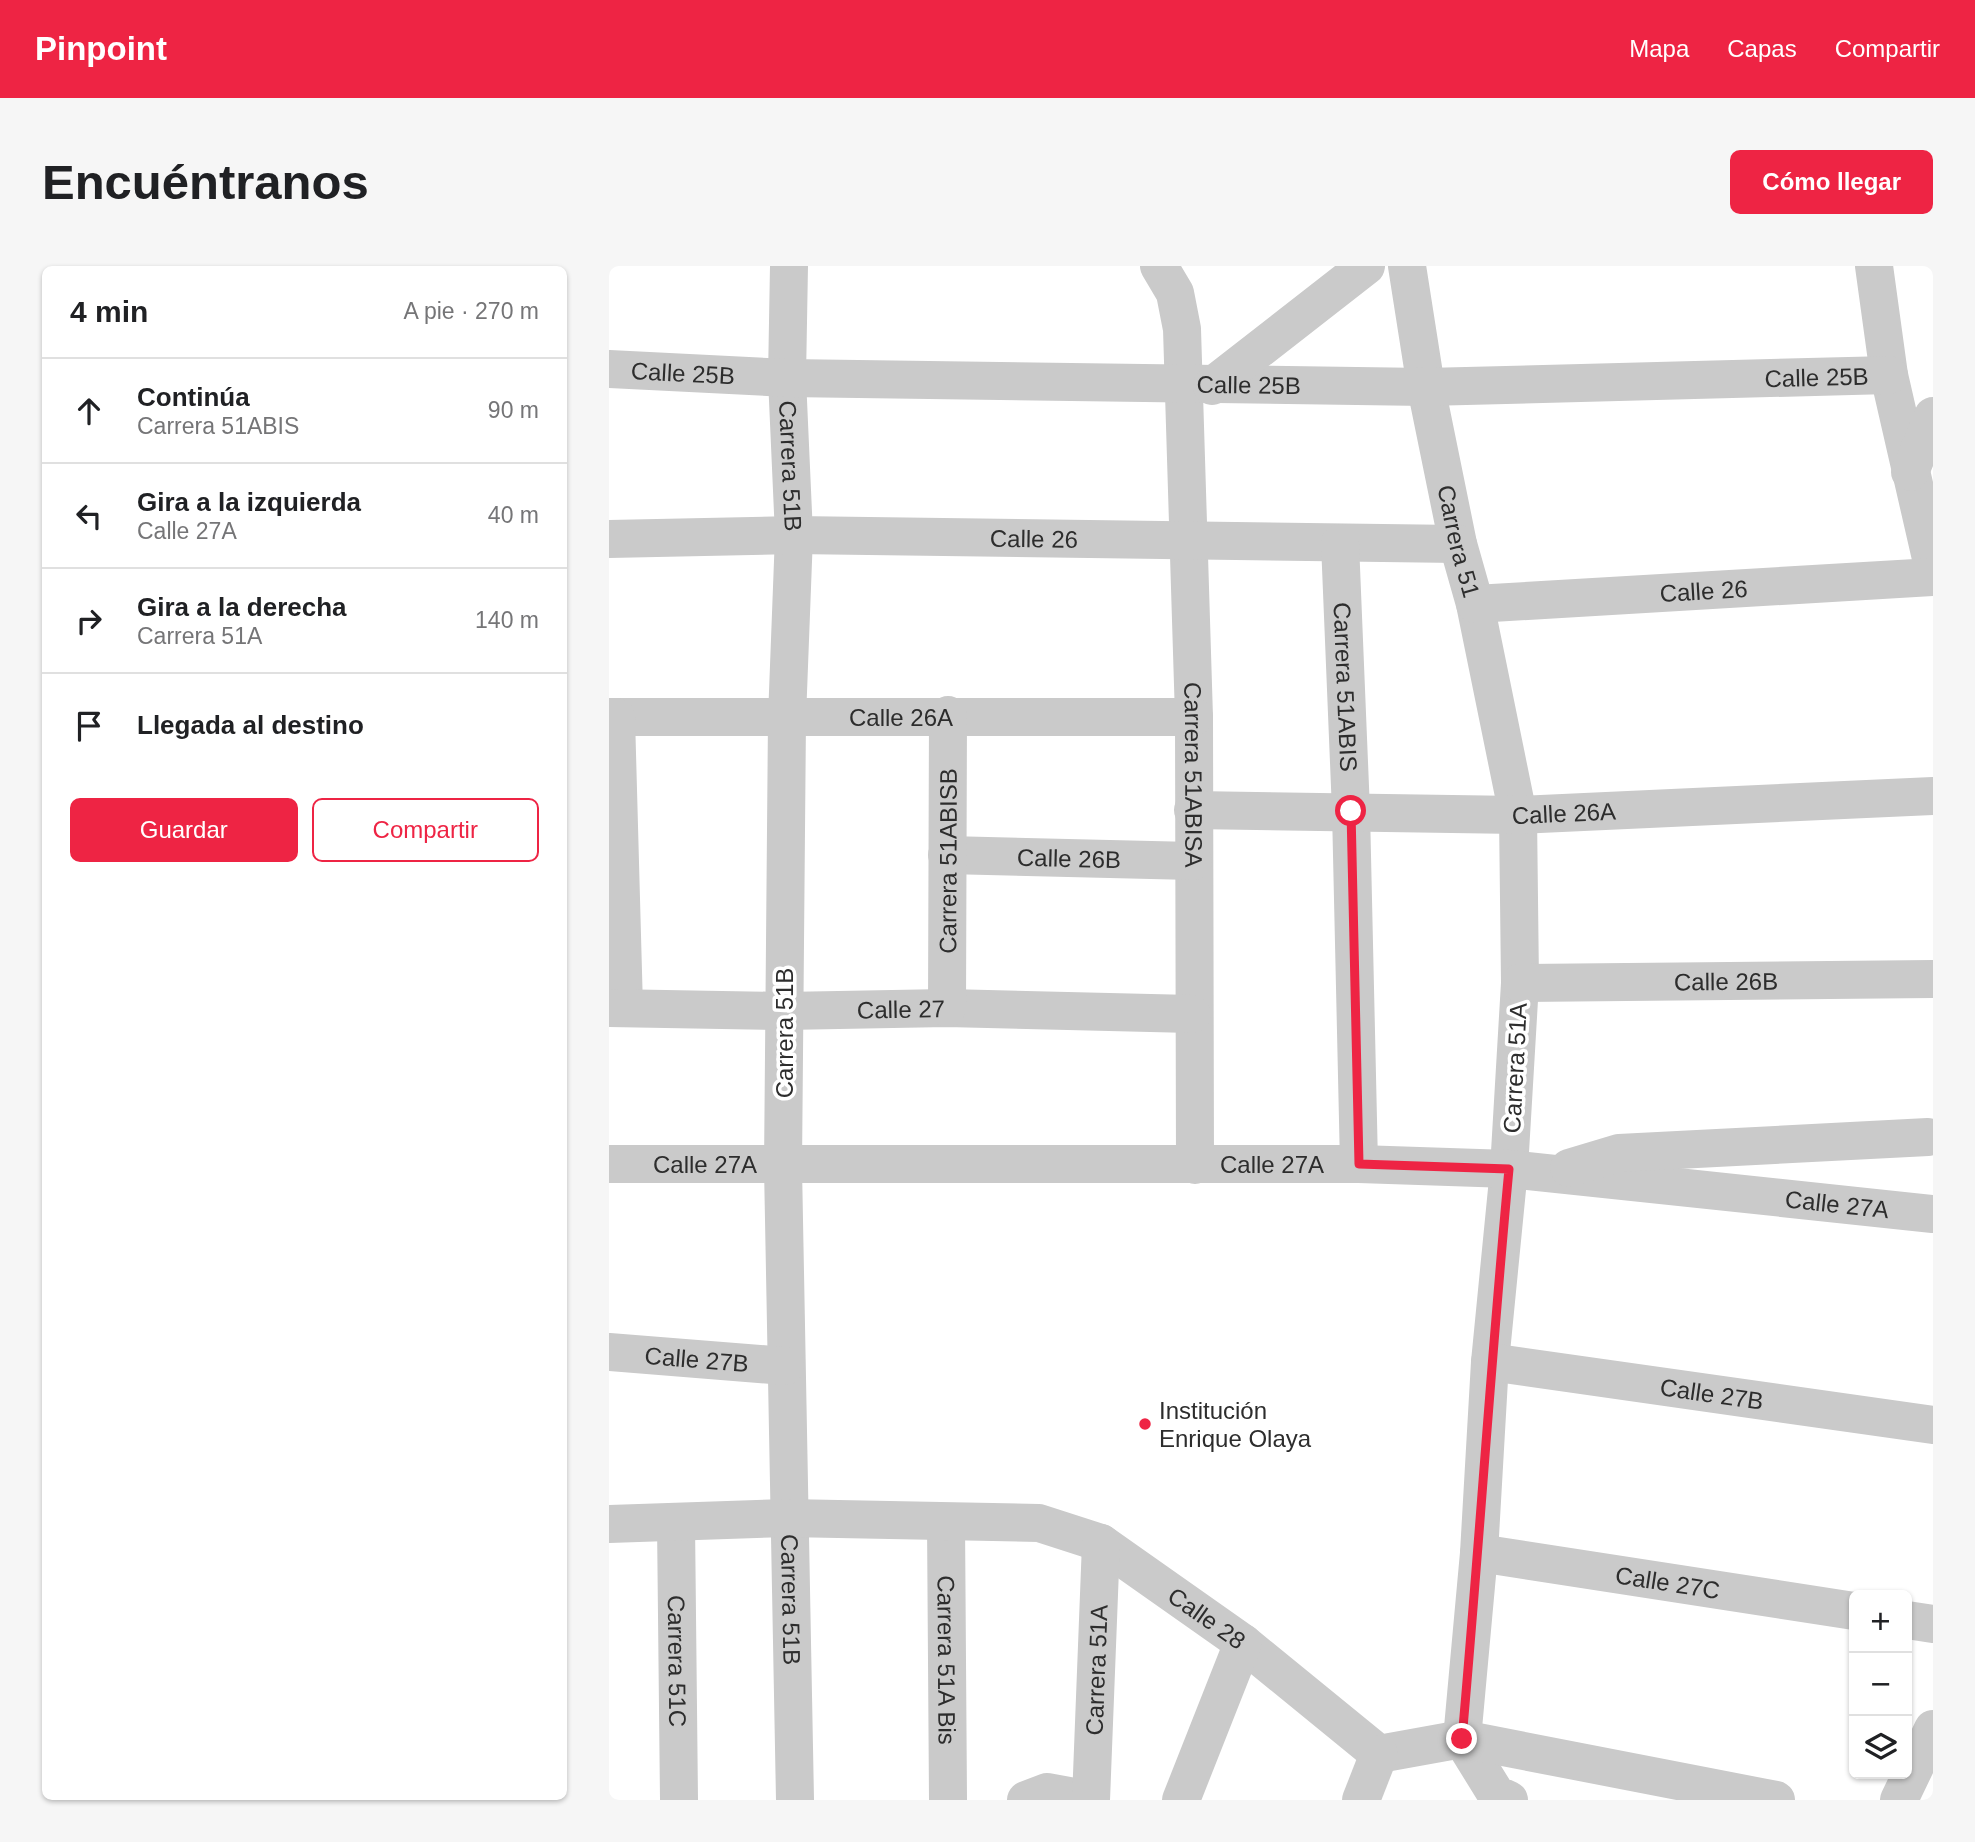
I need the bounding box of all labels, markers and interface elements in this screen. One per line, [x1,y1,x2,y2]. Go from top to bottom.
text: Pinpoint [35,30,167,67]
text: Mapa [1629,35,1689,62]
text: Capas [1727,35,1797,62]
text: Compartir [1835,35,1940,62]
button: Cómo llegar [1730,150,1933,214]
text: Encuéntranos [42,155,369,209]
text: 4 min [70,295,148,328]
text: A pie · 270 m [403,298,539,324]
street label: Calle 25B [630,357,736,389]
street label: Calle 25B [1764,362,1869,392]
street label: Calle 25B [1196,370,1301,399]
text: Continúa [137,382,250,412]
icon: ahead [70,392,108,430]
text: 90 m [488,397,539,423]
street label: Carrera 51B [775,400,807,532]
text: Carrera 51ABIS [137,413,299,439]
street label: Carrera 51 [1433,482,1486,600]
text: Gira a la izquierda [137,487,361,517]
icon: left [70,497,108,535]
text: 40 m [488,502,539,528]
text: Calle 27A [137,518,237,544]
street label: Calle 26 [990,524,1078,552]
street label: Calle 26 [1659,574,1748,607]
text: Gira a la derecha [137,592,347,622]
icon: right [70,602,108,640]
street label: Carrera 51ABIS [1329,602,1363,772]
text: 140 m [475,607,539,633]
text: Carrera 51A [137,623,262,649]
street label: Carrera 51ABISA [1179,682,1208,868]
street label: Calle 26A [849,704,953,731]
icon: arrive [70,707,108,745]
text: Llegada al destino [137,710,364,740]
street label: Carrera 51ABISB [934,768,961,954]
route start [1335,795,1366,826]
street label: Calle 26A [1511,797,1617,829]
button: Guardar [70,798,298,862]
button: Compartir [312,798,539,862]
street label: Calle 26B [1017,843,1121,873]
street label: Calle 26B [1674,967,1778,995]
street label: Carrera 51B [771,968,798,1098]
street label: Calle 27 [857,995,945,1023]
street label: Carrera 51A [1498,1002,1532,1134]
street label: Calle 27A [653,1151,757,1178]
street label: Calle 27A [1220,1151,1324,1178]
street label: Calle 27A [1784,1185,1890,1223]
street label: Calle 27B [644,1341,750,1377]
street label: Calle 27B [1658,1373,1765,1414]
place label: Institución Enrique Olaya [1159,1397,1312,1452]
marker: Institución Enrique Olaya [1137,1416,1153,1432]
street label: Carrera 51B [776,1534,806,1665]
street label: Calle 27C [1614,1561,1722,1604]
street label: Carrera 51A Bis [933,1575,961,1745]
street label: Calle 28 [1163,1581,1251,1654]
map controls [1849,1590,1912,1779]
button: + [1849,1590,1912,1653]
street label: Carrera 51C [663,1595,692,1727]
street label: Carrera 51A [1080,1604,1112,1736]
button: − [1849,1653,1912,1716]
button: layers [1849,1716,1912,1779]
route end [1446,1723,1477,1754]

